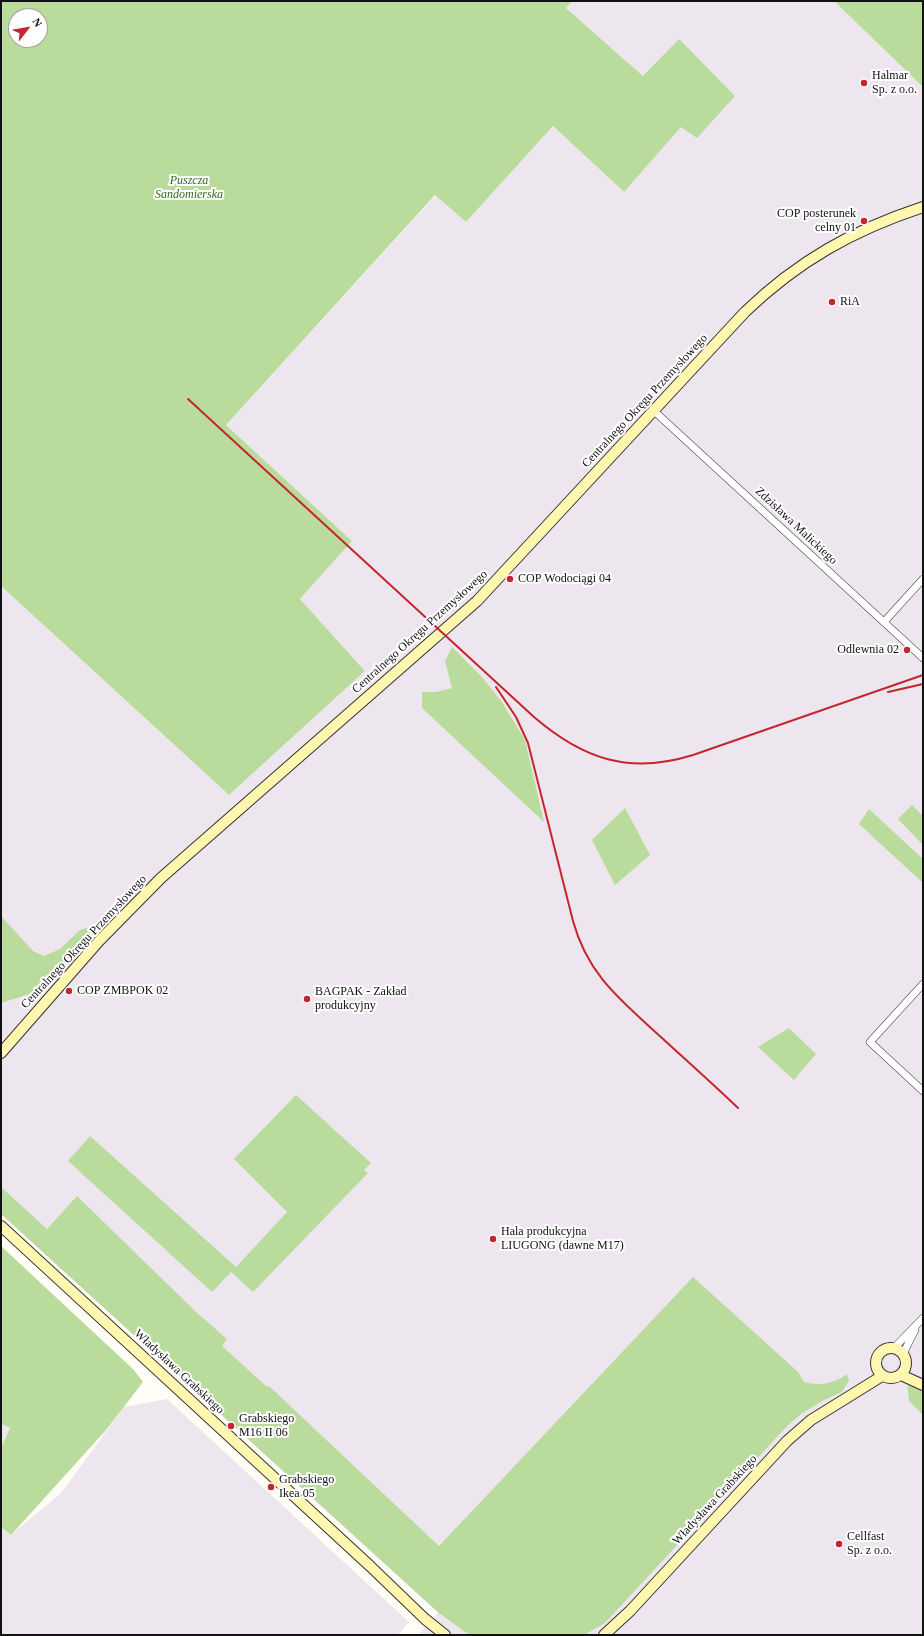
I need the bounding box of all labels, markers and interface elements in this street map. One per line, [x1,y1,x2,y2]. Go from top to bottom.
north arrow [8,8,48,48]
text: N [30,16,45,29]
place label: Halmar Sp. z o.o. [872,69,917,97]
marker: Halmar Sp. z o.o. [859,78,869,88]
park label: Puszcza Sandomierska [155,174,223,202]
place label: COP posterunek celny 01 [777,207,856,235]
marker: COP posterunek celny 01 [859,216,869,226]
place label: RiA [840,295,860,309]
marker: RiA [827,297,837,307]
street label: Centralnego Okręgu Przemysłowego [579,331,711,471]
street label: Zdzisława Malickiego [752,484,840,568]
street label: Centralnego Okręgu Przemysłowego [349,567,491,697]
place label: COP Wodociągi 04 [518,572,611,586]
marker: COP Wodociągi 04 [505,574,515,584]
place label: Odlewnia 02 [837,643,899,657]
marker: Odlewnia 02 [902,645,912,655]
street label: Centralnego Okręgu Przemysłowego [18,872,150,1012]
place label: COP ZMBPOK 02 [77,984,168,998]
place label: BAGPAK - Zakład produkcyjny [315,985,407,1013]
marker: COP ZMBPOK 02 [64,986,74,996]
marker: BAGPAK - Zakład produkcyjny [302,994,312,1004]
place label: Hala produkcyjna LIUGONG (dawne M17) [501,1225,624,1253]
marker: Hala produkcyjna LIUGONG (dawne M17) [488,1234,498,1244]
street label: Władysława Grabskiego [131,1327,227,1417]
place label: Grabskiego M16 II 06 [239,1412,294,1440]
marker: Grabskiego M16 II 06 [226,1421,236,1431]
street label: Władysława Grabskiego [670,1452,760,1548]
place label: Grabskiego Ikea 05 [279,1473,334,1501]
marker: Grabskiego Ikea 05 [266,1482,276,1492]
place label: Cellfast Sp. z o.o. [847,1530,892,1558]
marker: Cellfast Sp. z o.o. [834,1539,844,1549]

